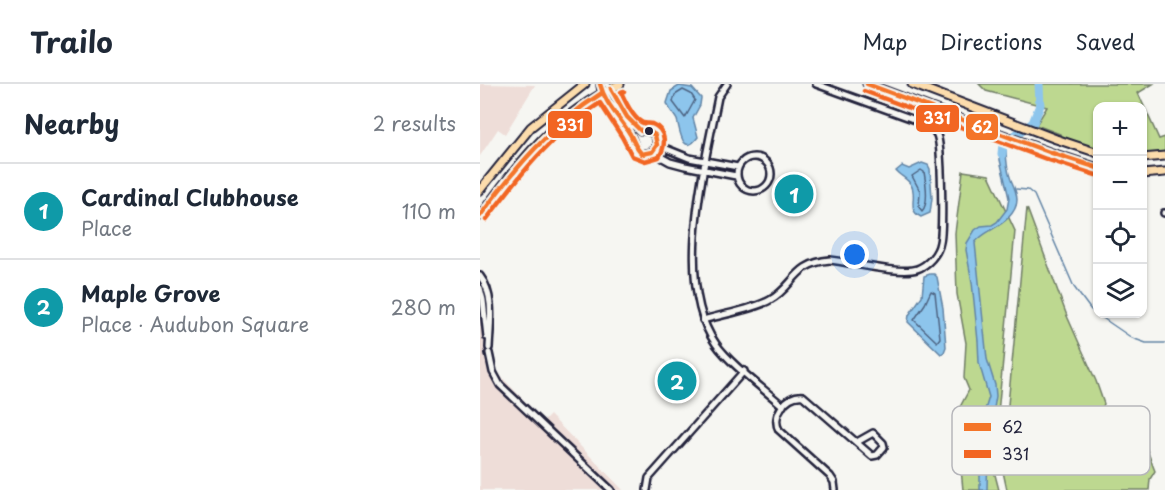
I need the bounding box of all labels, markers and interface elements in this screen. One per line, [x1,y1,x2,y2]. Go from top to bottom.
text: Trailo [30,20,113,63]
text: Map [862,25,907,57]
text: Directions [940,25,1042,57]
text: Saved [1075,25,1135,57]
map controls [1093,102,1147,318]
button: + [1093,102,1147,156]
text: Nearby [24,104,119,143]
line badge: 331 [915,104,960,133]
text: 331 [923,105,951,129]
text: 2 results [373,108,456,138]
line badge: 331 [547,110,593,139]
text: 331 [556,112,584,136]
line badge: 62 [965,113,999,141]
text: 62 [971,114,993,138]
unlabelled marker [643,125,655,137]
button: − [1093,156,1147,210]
pin: 1 [774,172,814,216]
text: Cardinal Clubhouse [81,180,299,213]
text: 1 [39,196,48,226]
text: 110 m [402,196,456,226]
button: locate [1093,210,1147,264]
text: Place [81,213,132,243]
your location [840,240,869,269]
button: layers [1093,264,1147,318]
text: Maple Grove [81,276,220,309]
text: 2 [36,292,51,322]
text: 280 m [391,292,456,322]
text: Place · Audubon Square [81,309,309,339]
pin: 2 [658,358,696,404]
legend [952,406,1150,475]
text: 62 [1002,414,1023,438]
text: 331 [1002,441,1029,465]

